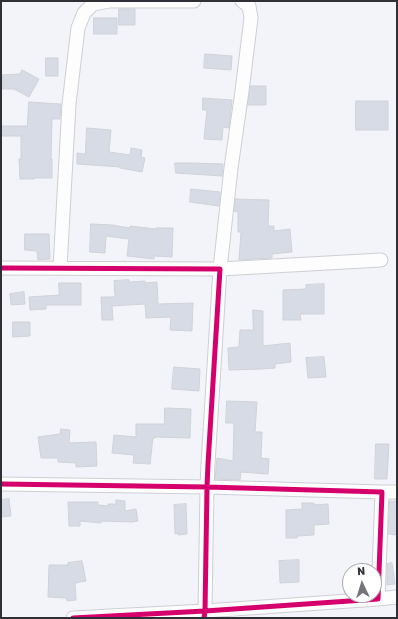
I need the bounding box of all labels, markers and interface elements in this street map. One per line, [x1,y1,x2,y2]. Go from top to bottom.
north arrow [342,563,382,603]
text: N [357,565,366,578]

